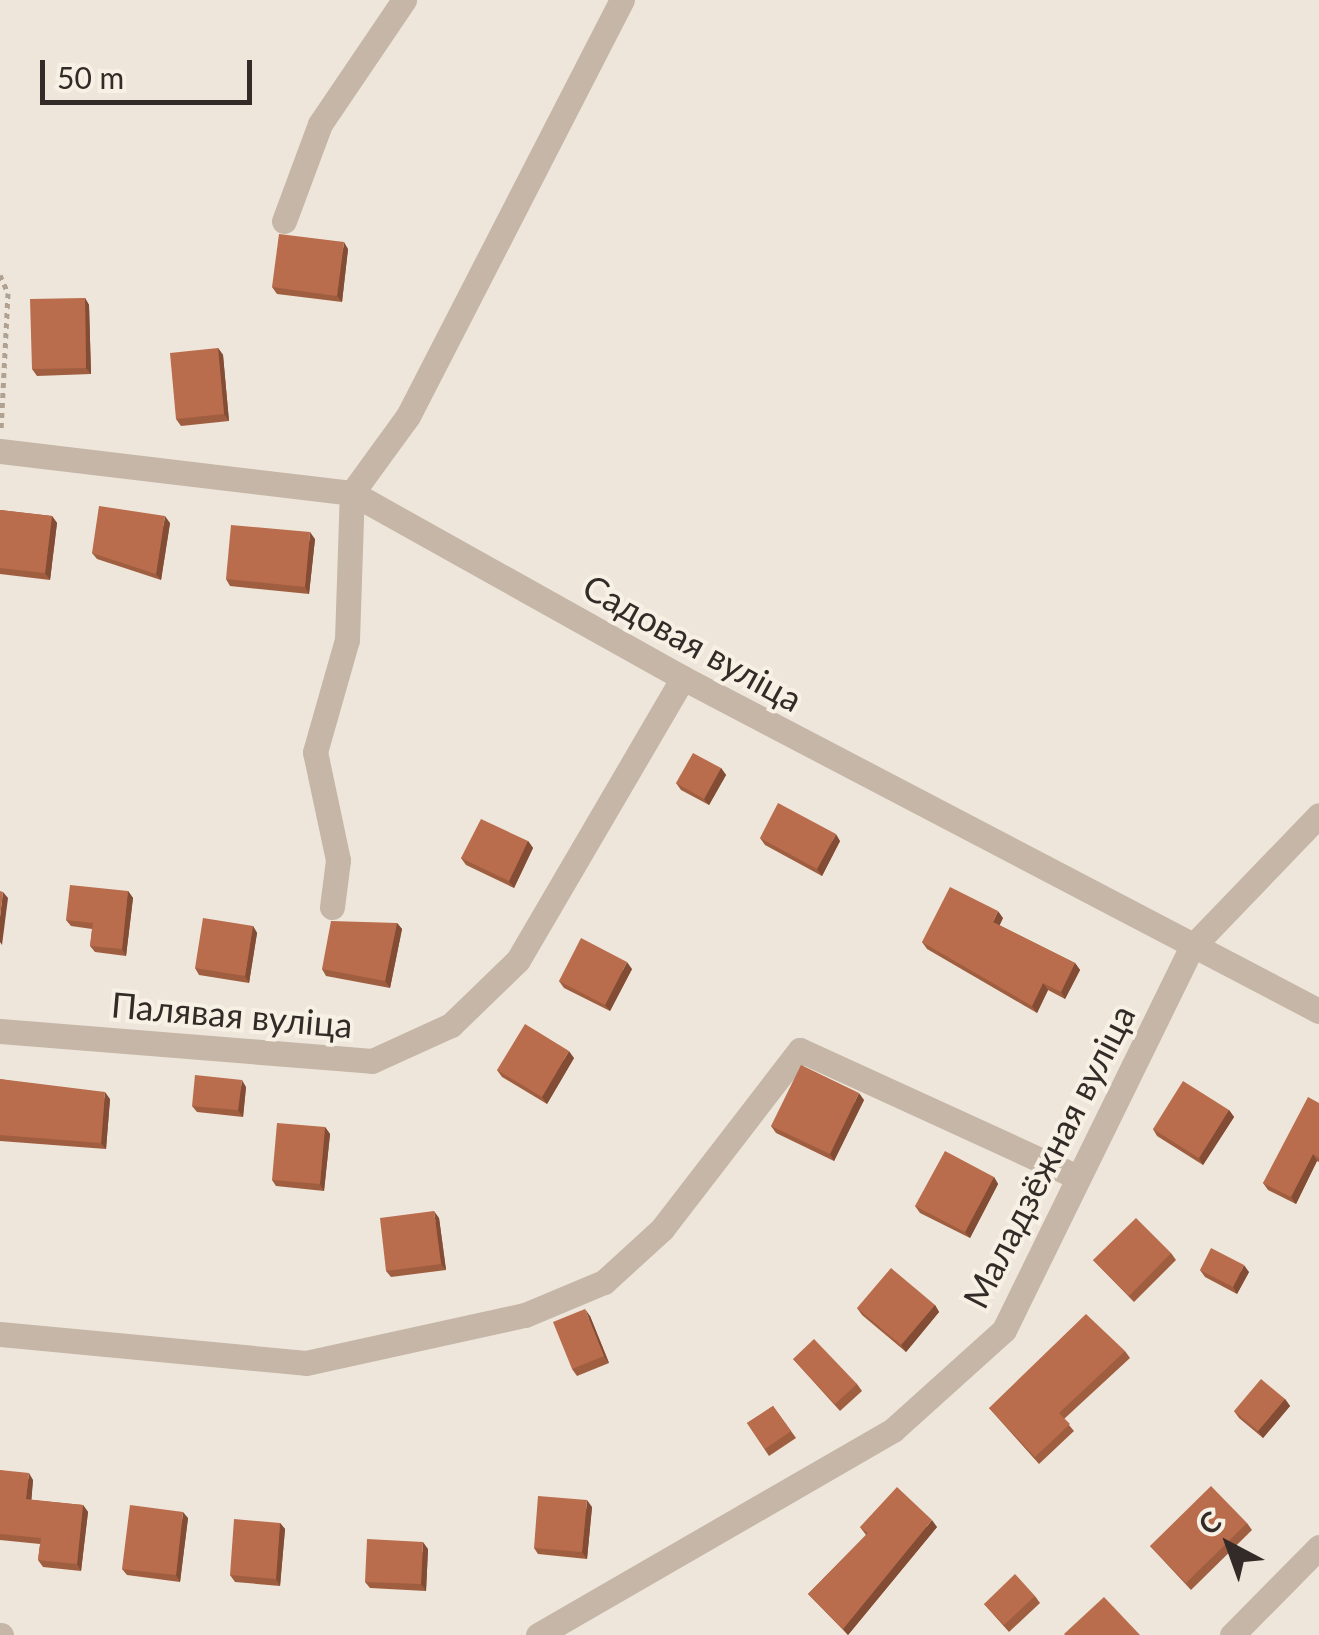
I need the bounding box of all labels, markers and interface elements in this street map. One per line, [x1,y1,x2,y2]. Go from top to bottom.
scale bar [45,40,258,102]
text: 50 m [57,59,124,95]
street label: Садовая вуліца [576,565,810,719]
street label: Палявая вуліца [110,983,354,1045]
street label: Маладзёжная вуліца [953,997,1143,1315]
north arrow [1179,1495,1279,1595]
text: С [1191,1503,1227,1541]

